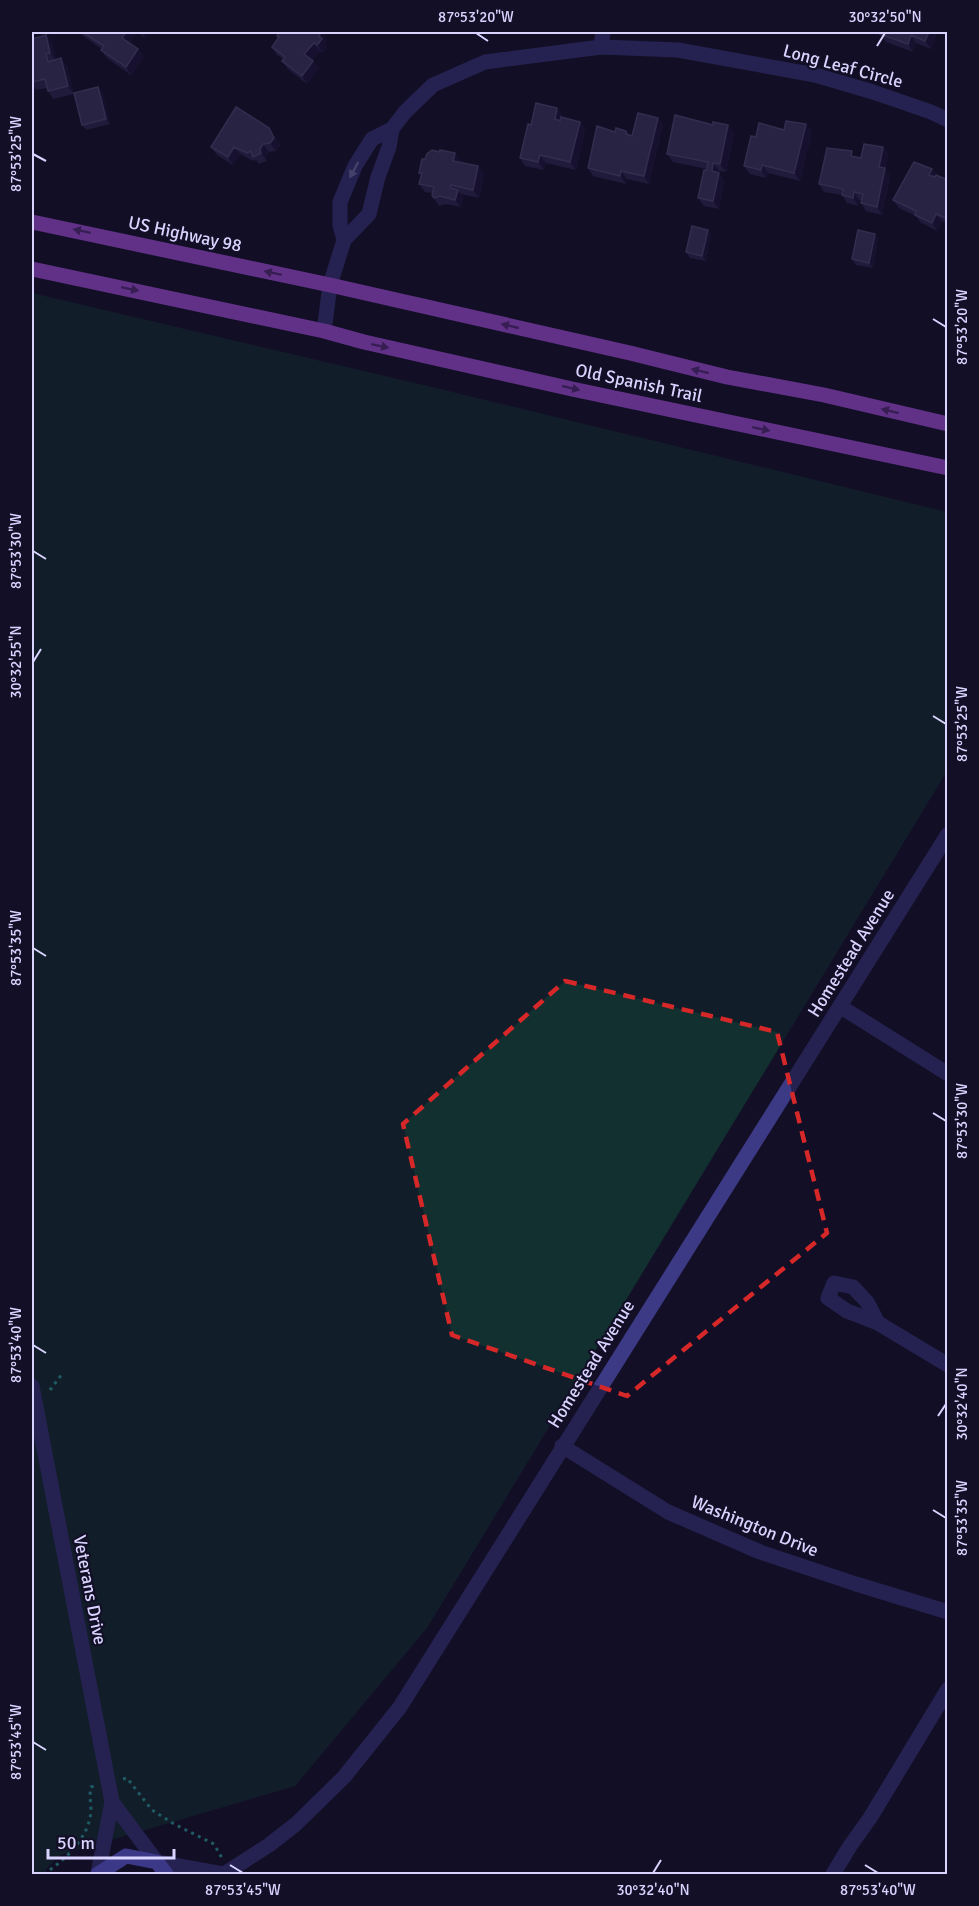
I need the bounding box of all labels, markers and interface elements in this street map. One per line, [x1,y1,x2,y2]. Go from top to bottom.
text: 87°53'20"W [438,8,514,26]
text: 30°32'50"N [848,8,922,26]
street label: Long Leaf Circle [781,39,905,93]
text: 87°53'25"W [7,116,25,192]
one-way arrow [349,161,359,179]
street label: US Highway 98 [126,211,244,257]
one-way arrow [73,226,92,236]
one-way arrow [263,268,282,277]
one-way arrow [121,285,140,294]
text: 87°53'20"W [953,289,971,365]
one-way arrow [500,321,519,330]
one-way arrow [371,342,390,351]
street label: Old Spanish Trail [573,359,705,407]
one-way arrow [691,365,709,375]
one-way arrow [562,384,581,393]
one-way arrow [881,406,900,416]
one-way arrow [752,425,771,434]
text: 87°53'30"W [7,513,25,589]
text: 30°32'55"N [7,625,25,699]
text: 87°53'25"W [953,686,971,762]
street label: Homestead Avenue [803,885,899,1021]
text: 87°53'35"W [7,910,25,986]
text: 87°53'30"W [953,1083,971,1159]
street label: Homestead Avenue [543,1296,639,1432]
text: 87°53'40"W [7,1307,25,1383]
text: 30°32'40"N [953,1367,971,1441]
text: 87°53'35"W [953,1480,971,1556]
street label: Washington Drive [688,1490,822,1562]
street label: Veterans Drive [69,1533,111,1647]
text: 87°53'45"W [7,1704,25,1780]
scale bar [48,1822,174,1860]
text: 50 m [57,1832,95,1854]
text: 87°53'45"W [205,1881,281,1899]
text: 30°32'40"N [616,1881,690,1899]
text: 87°53'40"W [840,1881,916,1899]

